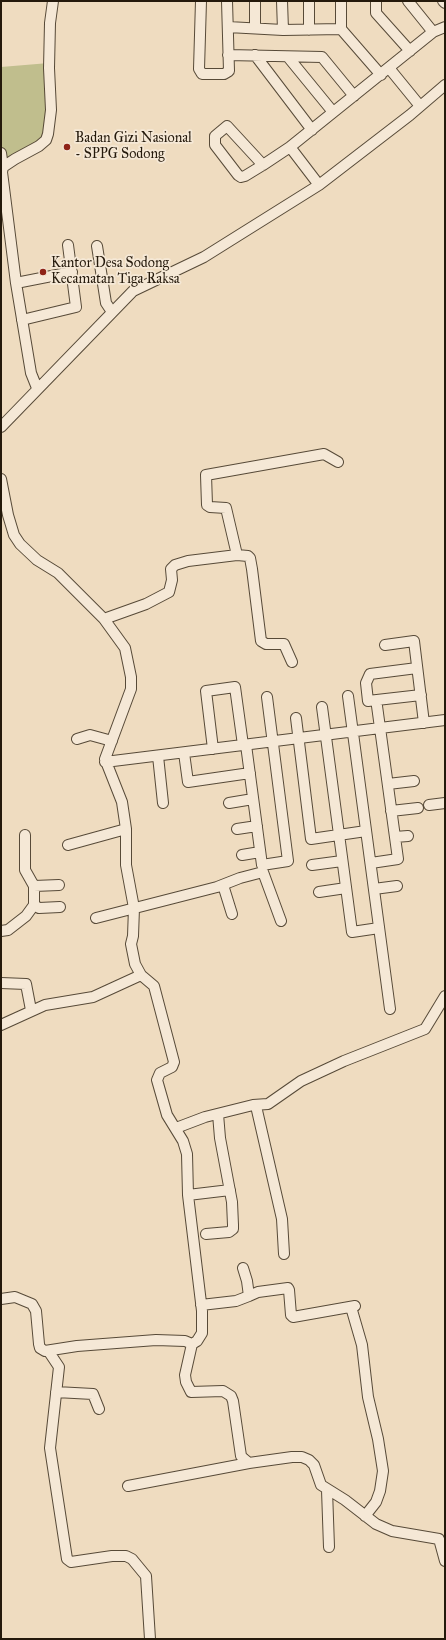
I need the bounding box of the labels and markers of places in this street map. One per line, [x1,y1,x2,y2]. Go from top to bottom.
place label: Badan Gizi Nasional - SPPG Sodong [75,131,192,164]
marker: Badan Gizi Nasional - SPPG Sodong [62,142,72,152]
place label: Kantor Desa Sodong Kecamatan Tiga Raksa [51,256,180,288]
marker: Kantor Desa Sodong Kecamatan Tiga Raksa [38,267,48,277]

